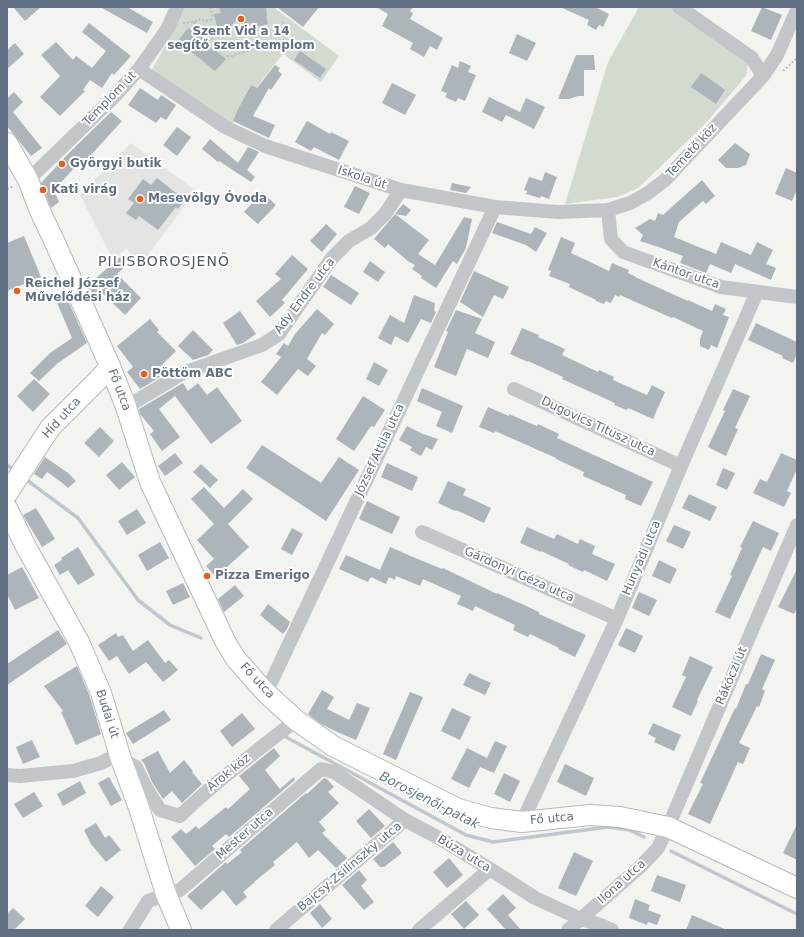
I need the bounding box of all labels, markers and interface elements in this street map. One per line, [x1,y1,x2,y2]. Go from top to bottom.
marker: Szent Vid a 14 segítő szent-templom [236,14,246,24]
place label: Szent Vid a 14 segítő szent-templom [167,25,315,53]
street label: Templom út [80,69,140,129]
street label: Temető köz [664,121,720,181]
place label: Györgyi butik [70,157,162,171]
marker: Györgyi butik [57,159,67,169]
street label: Iskola út [336,163,388,193]
place label: Kati virág [51,183,117,197]
marker: Kati virág [38,185,48,195]
place label: Mesevölgy Óvoda [148,192,267,206]
marker: Mesevölgy Óvoda [135,194,145,204]
district label: PILISBOROSJENŐ [98,254,230,270]
street label: Ady Endre utca [272,255,338,337]
street label: Kántor utca [651,256,721,292]
place label: Reichel József Művelődési ház [25,277,130,305]
marker: Reichel József Művelődési ház [12,286,22,296]
street label: Fő utca [104,367,134,413]
place label: Pöttöm ABC [152,367,233,381]
marker: Pöttöm ABC [139,369,149,379]
street label: Dugovics Titusz utca [539,394,657,460]
street label: Híd utca [40,395,84,441]
street label: József Attila utca [352,401,408,499]
street label: Hunyadi utca [620,518,664,598]
street label: Gárdonyi Géza utca [462,544,576,606]
place label: Pizza Emerigo [215,569,310,583]
marker: Pizza Emerigo [202,571,212,581]
street label: Rákóczi út [713,645,751,707]
street label: Fő utca [237,660,277,702]
street label: Budai út [92,688,122,740]
street label: Árok köz [205,751,253,795]
water label: Borosjenői-patak [377,769,481,833]
street label: Mester utca [213,805,277,863]
street label: Fő utca [530,810,574,828]
street label: Bajcsy-Zsilinszky utca [295,819,405,915]
street label: Búza utca [435,832,493,876]
street label: Ilona utca [595,857,649,907]

